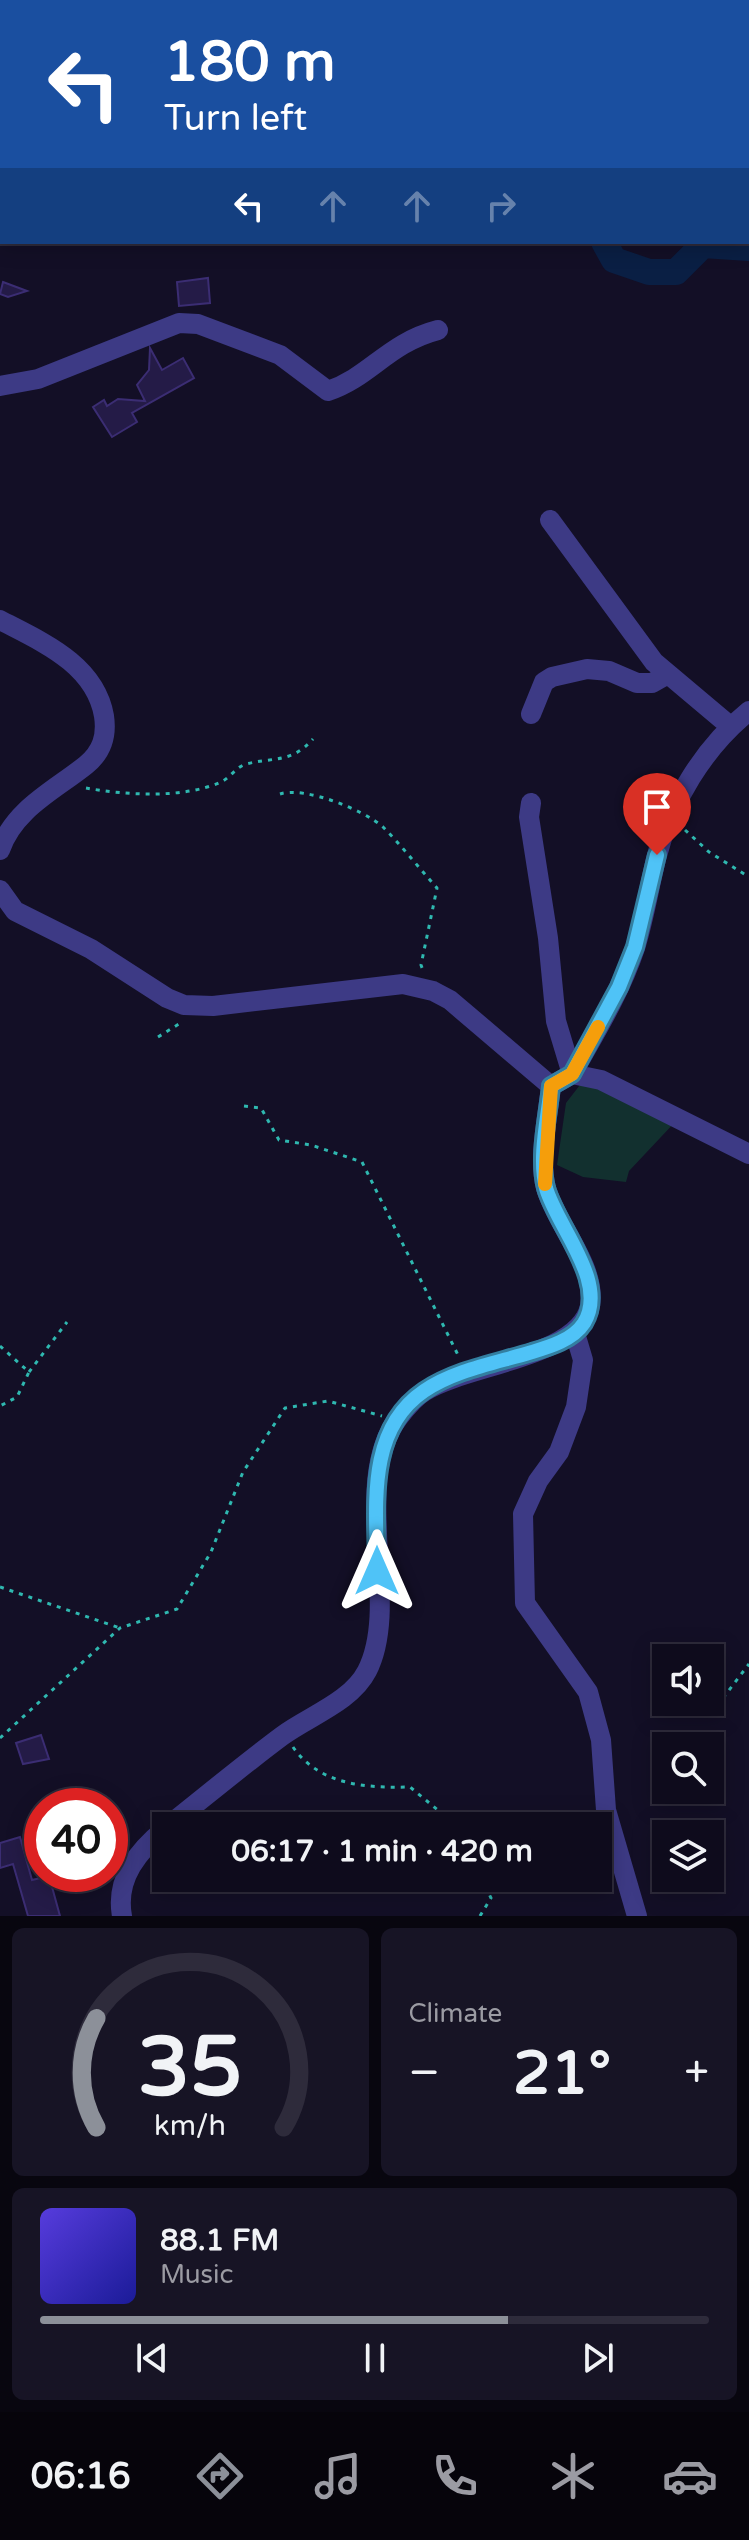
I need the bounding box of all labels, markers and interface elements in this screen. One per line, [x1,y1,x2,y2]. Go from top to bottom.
text: 180 m [164,29,335,96]
icon: left [32,32,136,136]
text: Turn left [164,97,307,140]
icon: left [227,184,271,228]
icon: ahead [311,184,355,228]
icon: ahead [395,184,439,228]
icon: right [479,184,523,228]
pin [623,773,691,855]
icon: arrive [635,785,679,829]
position arrow [335,1529,419,1613]
map controls [652,1644,724,1892]
button: sound [652,1644,724,1716]
button: search [652,1732,724,1804]
speed limit sign: 40 [24,1788,128,1892]
button: layers [652,1820,724,1892]
text: 06:17 · 1 min · 420 m [231,1833,533,1870]
text: Climate [409,1998,502,2029]
text: 35 [138,2018,242,2118]
text: 21° [513,2038,611,2110]
text: − [409,2047,440,2100]
text: + [684,2047,709,2100]
text: km/h [154,2109,226,2143]
text: 88.1 FM [160,2222,279,2259]
text: Music [160,2259,233,2290]
icon: previous [130,2336,174,2380]
icon: pause [353,2336,397,2380]
icon: next [576,2336,620,2380]
icon: directions [192,2448,248,2504]
icon: music [310,2448,366,2504]
icon: phone [427,2448,483,2504]
icon: climate [545,2448,601,2504]
icon: car [662,2448,718,2504]
text: 06:16 [31,2455,131,2498]

